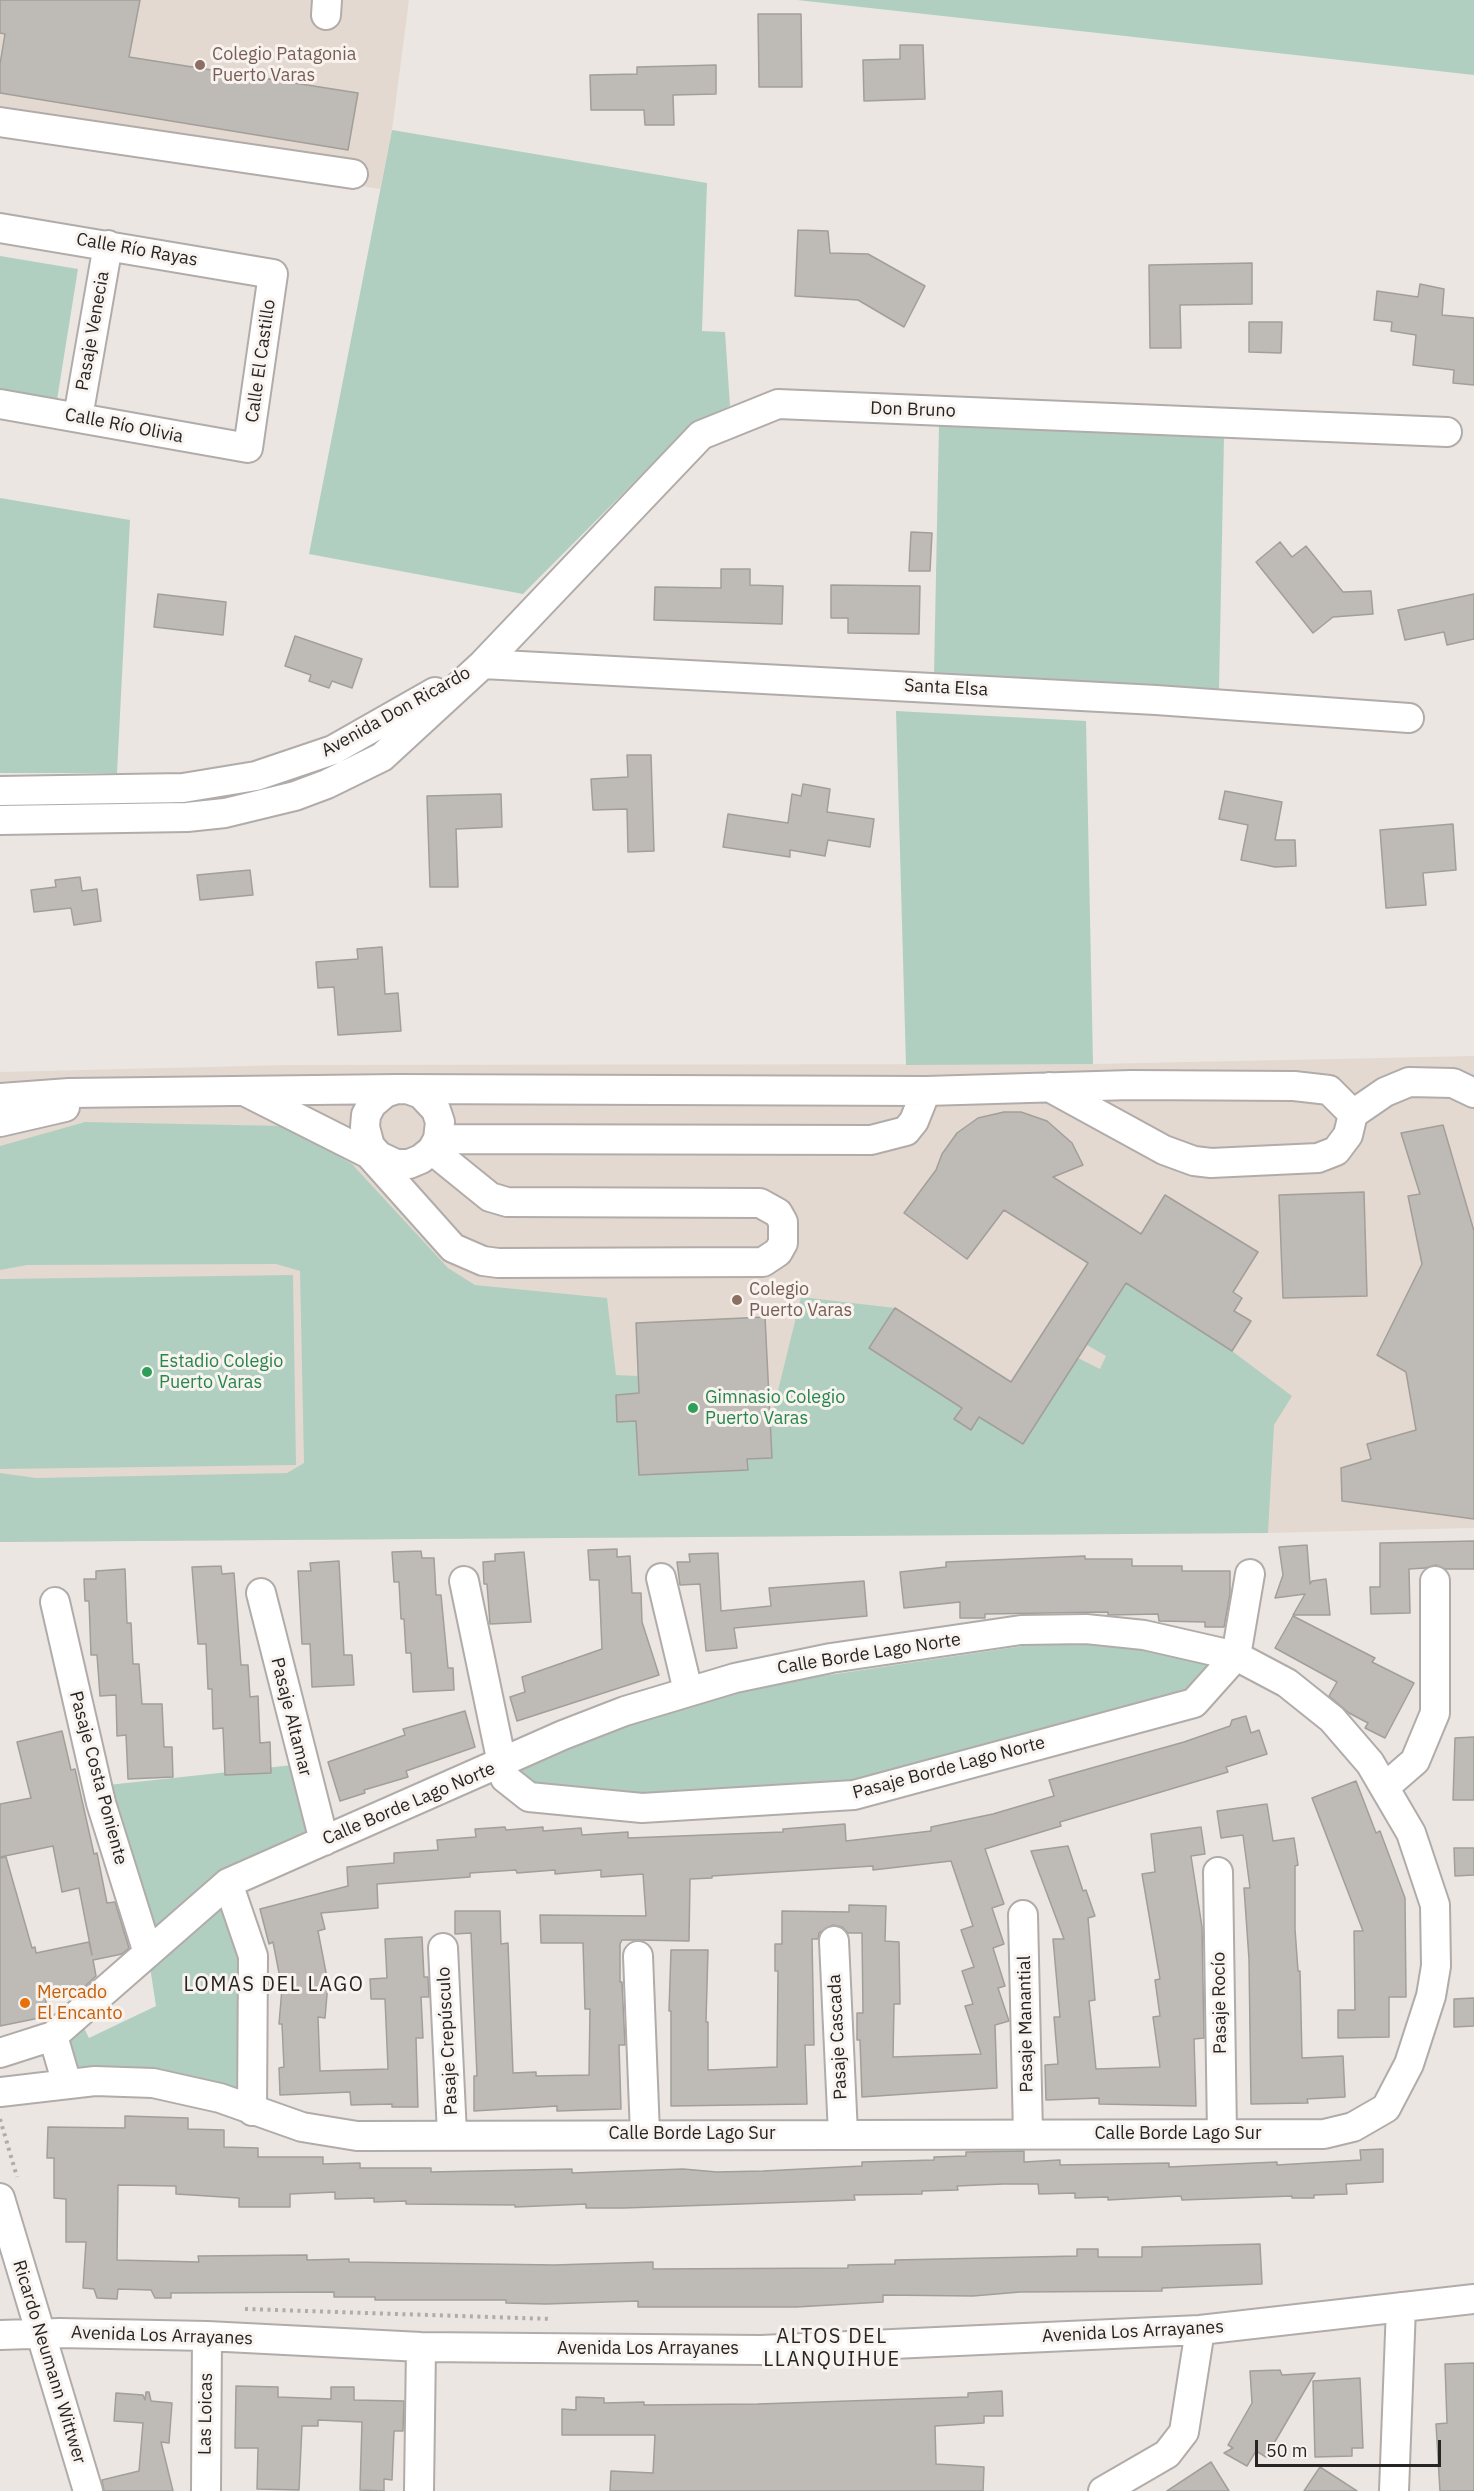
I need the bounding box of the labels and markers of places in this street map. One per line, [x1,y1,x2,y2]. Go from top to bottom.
place label: Colegio Patagonia Puerto Varas [212,44,356,86]
marker: Colegio Patagonia Puerto Varas [193,58,207,72]
place label: Colegio Puerto Varas [749,1279,852,1322]
marker: Colegio Puerto Varas [730,1293,744,1307]
place label: Estadio Colegio Puerto Varas [159,1351,283,1394]
marker: Estadio Colegio Puerto Varas [140,1365,154,1379]
place label: Gimnasio Colegio Puerto Varas [705,1387,845,1430]
marker: Gimnasio Colegio Puerto Varas [686,1401,700,1415]
place label: Mercado El Encanto [37,1982,123,2024]
marker: Mercado El Encanto [18,1996,32,2010]

